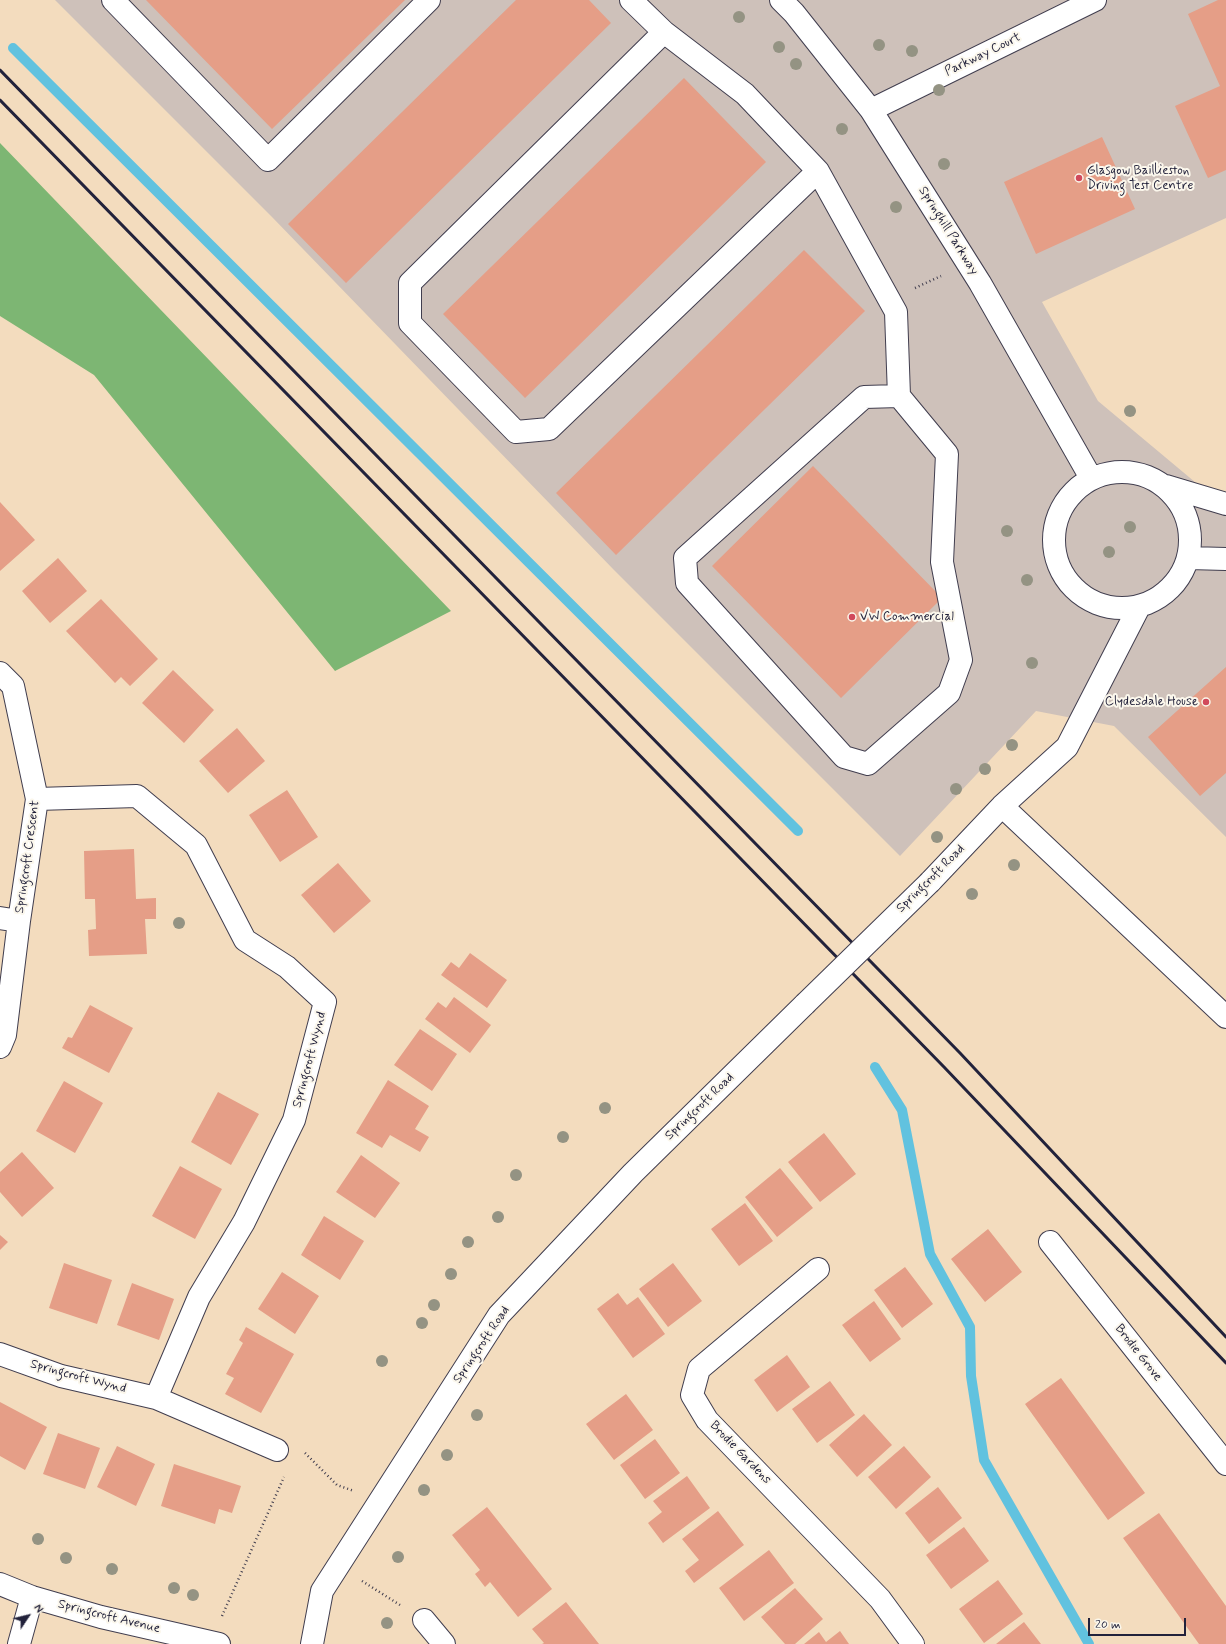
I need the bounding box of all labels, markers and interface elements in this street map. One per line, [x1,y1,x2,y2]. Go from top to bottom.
street label: Parkway Court [942,30,1024,80]
place label: Glasgow Baillieston Driving Test Centre [1087,163,1193,194]
marker: Glasgow Baillieston Driving Test Centre [1074,173,1084,183]
street label: Springhill Parkway [915,184,981,278]
place label: VW Commercial [860,609,954,625]
marker: VW Commercial [847,612,857,622]
place label: Clydesdale House [1105,694,1198,710]
marker: Clydesdale House [1201,697,1211,707]
street label: Springcroft Crescent [12,800,44,914]
street label: Springcroft Road [894,842,968,916]
street label: Springcroft Wynd [290,1010,330,1110]
street label: Springcroft Road [662,1070,738,1144]
street label: Springcroft Road [450,1303,514,1387]
street label: Brodie Grove [1111,1321,1165,1385]
street label: Springcroft Wynd [28,1357,128,1397]
street label: Brodie Gardens [706,1418,774,1488]
north arrow [8,1596,48,1636]
street label: Springcroft Avenue [56,1597,162,1637]
text: N [30,1602,46,1616]
scale bar [1090,1610,1188,1636]
text: 20 m [1095,1617,1121,1633]

